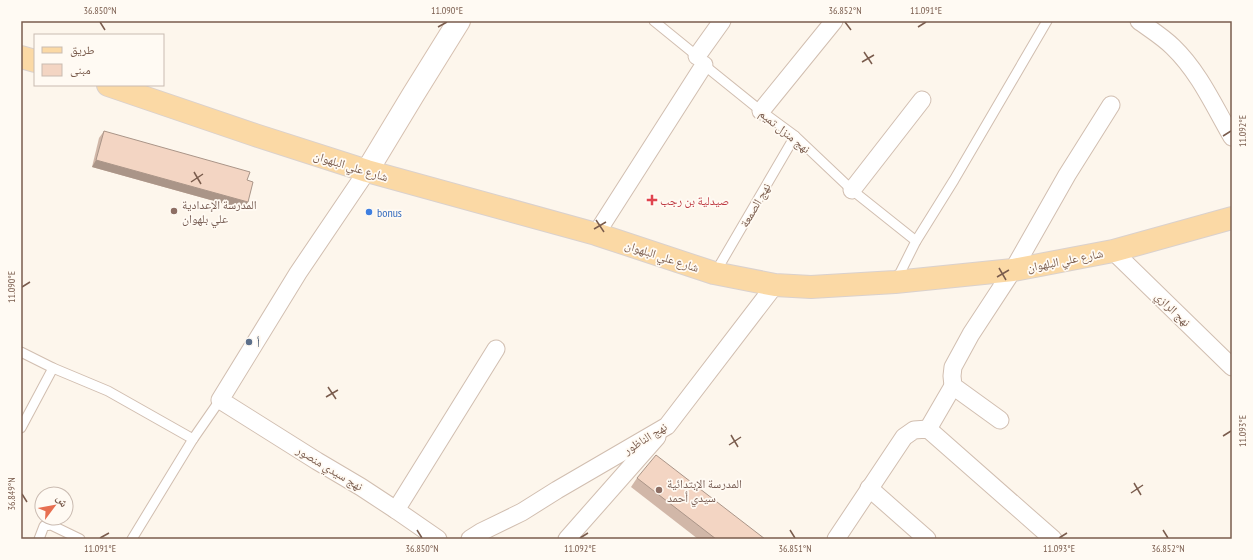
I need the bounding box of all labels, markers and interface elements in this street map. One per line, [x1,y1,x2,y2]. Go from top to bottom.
text: 36.850°N [83,4,117,17]
text: 11.090°E [431,4,463,17]
text: 36.852°N [828,4,862,17]
text: 11.091°E [910,4,942,17]
legend [34,34,164,86]
text: طريق [70,42,95,57]
text: مبنى [70,62,91,77]
street label: نهج منزل تميم [756,106,814,157]
text: 11.092°E [1236,115,1249,147]
street label: شارع علي البلهوان [311,148,390,187]
street label: نهج الصمعة [736,180,774,230]
place label: صيدلية بن رجب [660,193,729,208]
marker: صيدلية بن رجب [647,195,657,205]
place label: المدرسة الإعدادية علي بلهوان [182,197,257,229]
place label: bonus [377,205,402,220]
marker: المدرسة الإعدادية علي بلهوان [169,206,179,216]
marker: bonus [364,207,374,217]
street label: شارع علي البلهوان [622,237,701,278]
street label: شارع علي البلهوان [1026,245,1105,278]
text: 11.090°E [5,271,18,303]
street label: نهج الرازي [1150,288,1194,332]
place label: أ [257,335,260,350]
marker: أ [244,337,254,347]
text: 11.093°E [1236,415,1249,447]
street label: نهج الناظور [620,419,670,458]
street label: نهج سيدي منصور [292,442,366,496]
place label: المدرسة الإبتدائية سيدي أحمد [667,476,742,508]
text: 36.849°N [5,477,18,511]
marker: المدرسة الإبتدائية سيدي أحمد [654,485,664,495]
north arrow [34,486,74,526]
text: ش [53,492,72,510]
text: 11.091°E [84,542,116,555]
text: 36.850°N [405,542,439,555]
text: 11.092°E [564,542,596,555]
text: 36.851°N [778,542,812,555]
text: 11.093°E [1043,542,1075,555]
text: 36.852°N [1151,542,1185,555]

